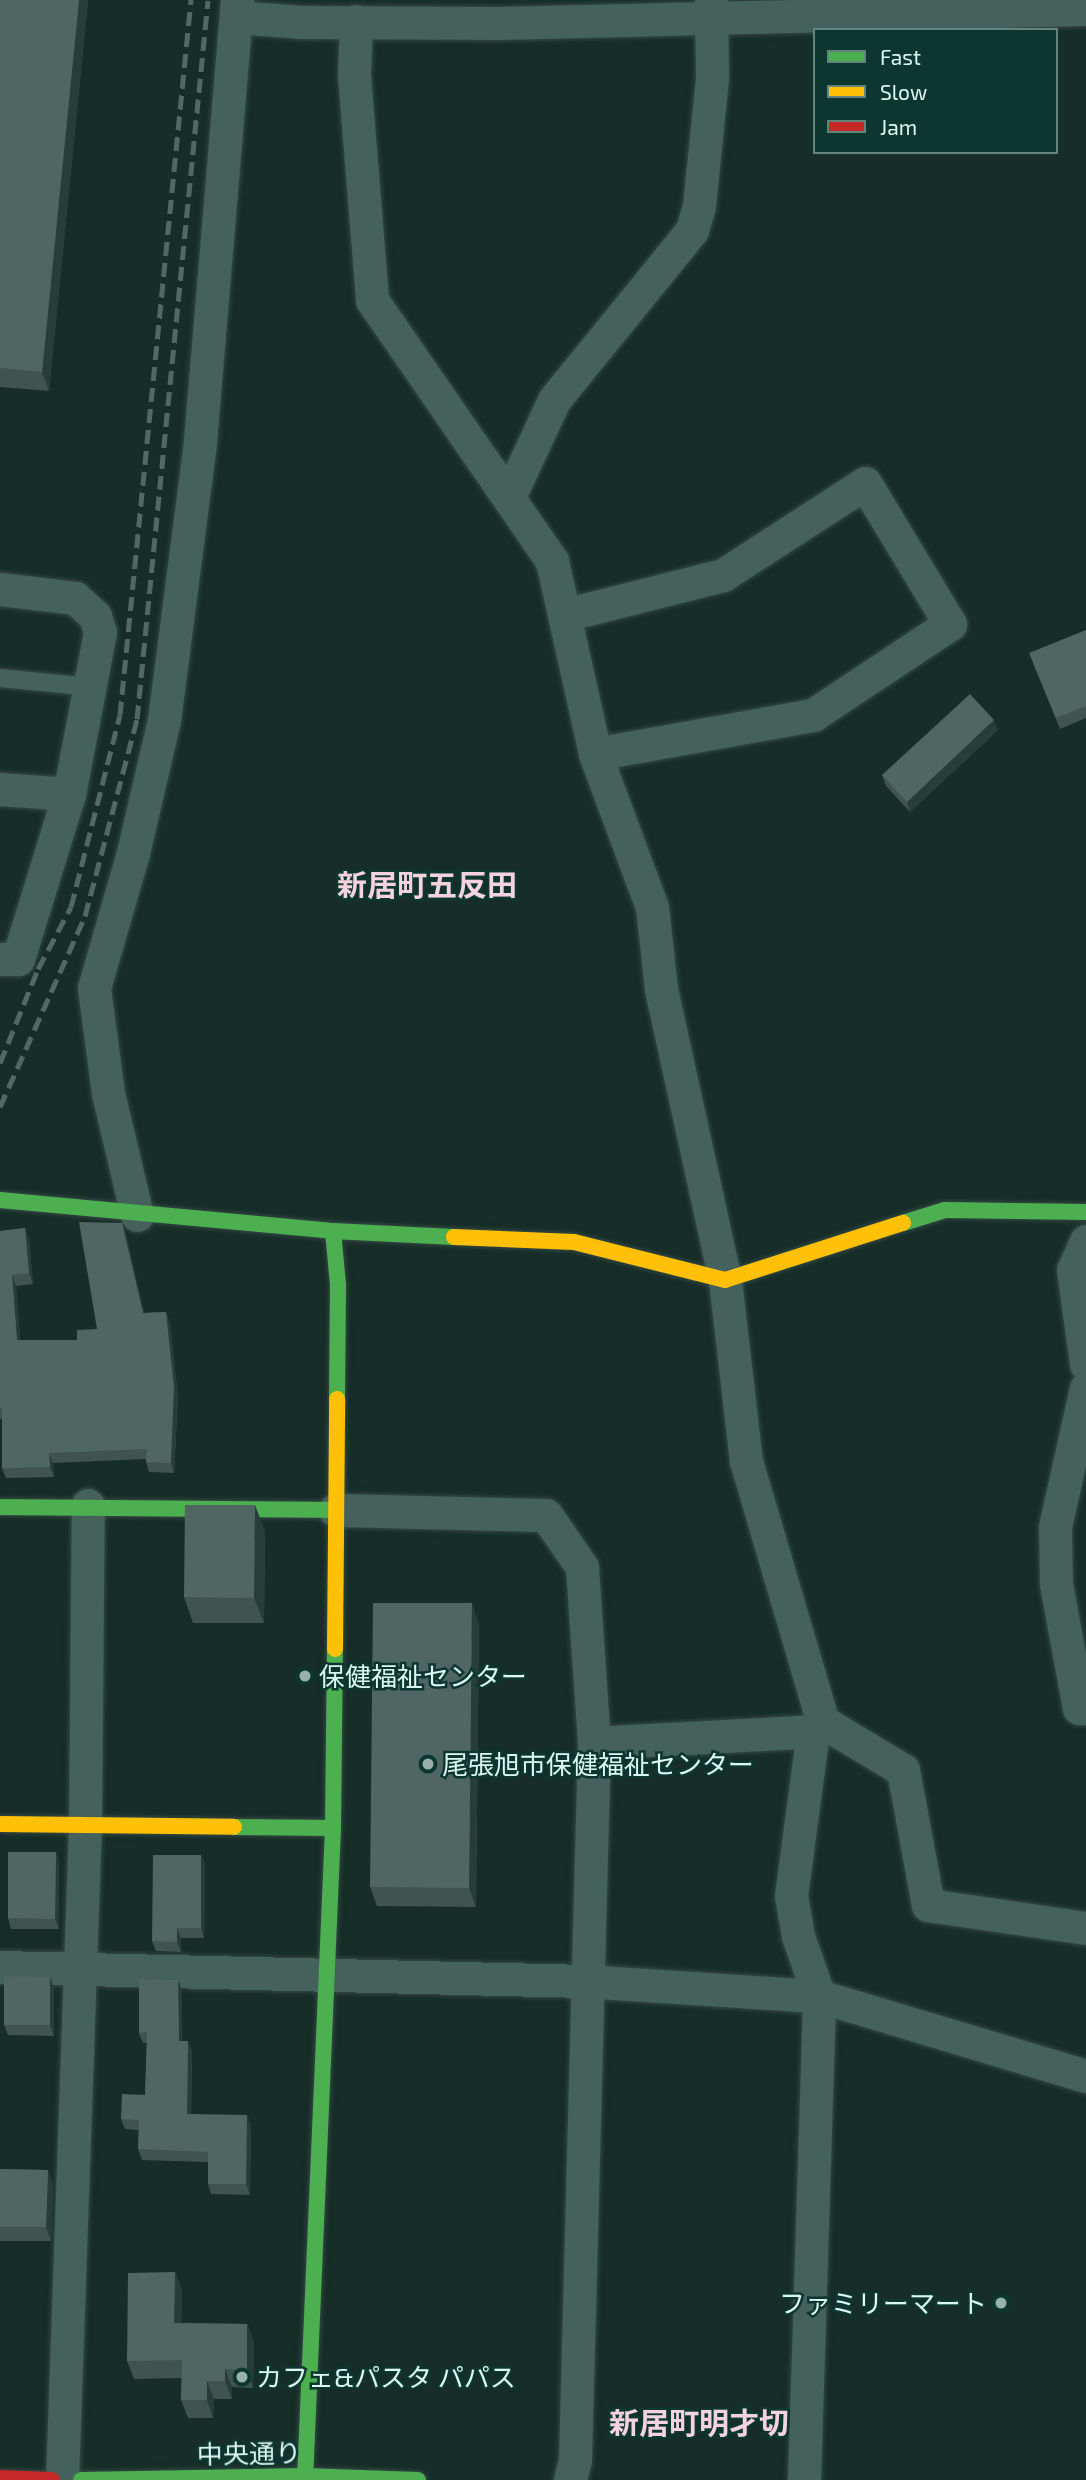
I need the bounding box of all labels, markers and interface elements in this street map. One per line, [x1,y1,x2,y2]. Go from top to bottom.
legend [813,28,1058,154]
text: Fast [880,44,921,69]
text: Slow [880,79,927,104]
text: Jam [880,114,917,139]
district label: 新居町五反田 [337,866,517,902]
place label: 保健福祉センター [319,1660,527,1692]
marker: 保健福祉センター [297,1668,313,1684]
place label: 尾張旭市保健福祉センター [442,1748,754,1780]
marker: 尾張旭市保健福祉センター [420,1756,436,1772]
place label: ファミリーマート [779,2287,987,2319]
marker: ファミリーマート [993,2295,1009,2311]
place label: カフェ&パスタ パパス [256,2361,516,2393]
marker: カフェ&パスタ パパス [234,2369,250,2385]
district label: 新居町明才切 [609,2404,789,2440]
street label: 中央通り [197,2436,301,2470]

